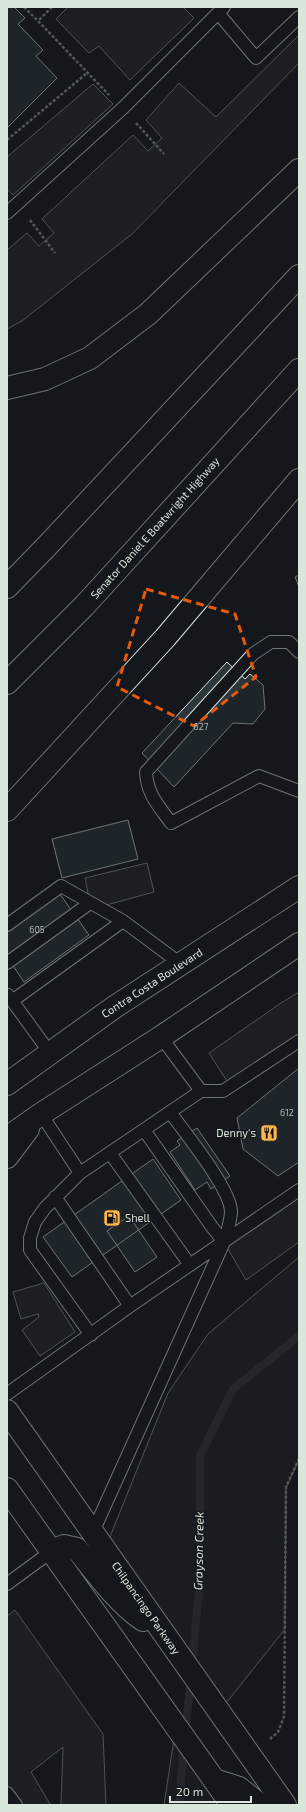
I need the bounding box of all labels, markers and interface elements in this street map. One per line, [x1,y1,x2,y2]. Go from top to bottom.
street label: Senator Daniel E Boatwright Highway [88,454,222,601]
house number: 627 [194,721,209,732]
house number: 605 [29,924,45,935]
street label: Contra Costa Boulevard [99,945,205,1020]
house number: 612 [280,1107,294,1118]
restaurant icon: Denny's [259,1123,279,1143]
place label: Denny's [216,1126,256,1139]
fuel station icon: Shell [102,1208,122,1228]
place label: Shell [125,1211,151,1224]
water label: Grayson Creek [190,1512,207,1590]
street label: Chilpancingo Parkway [109,1559,183,1657]
scale bar [170,1778,251,1804]
text: 20 m [176,1784,203,1798]

